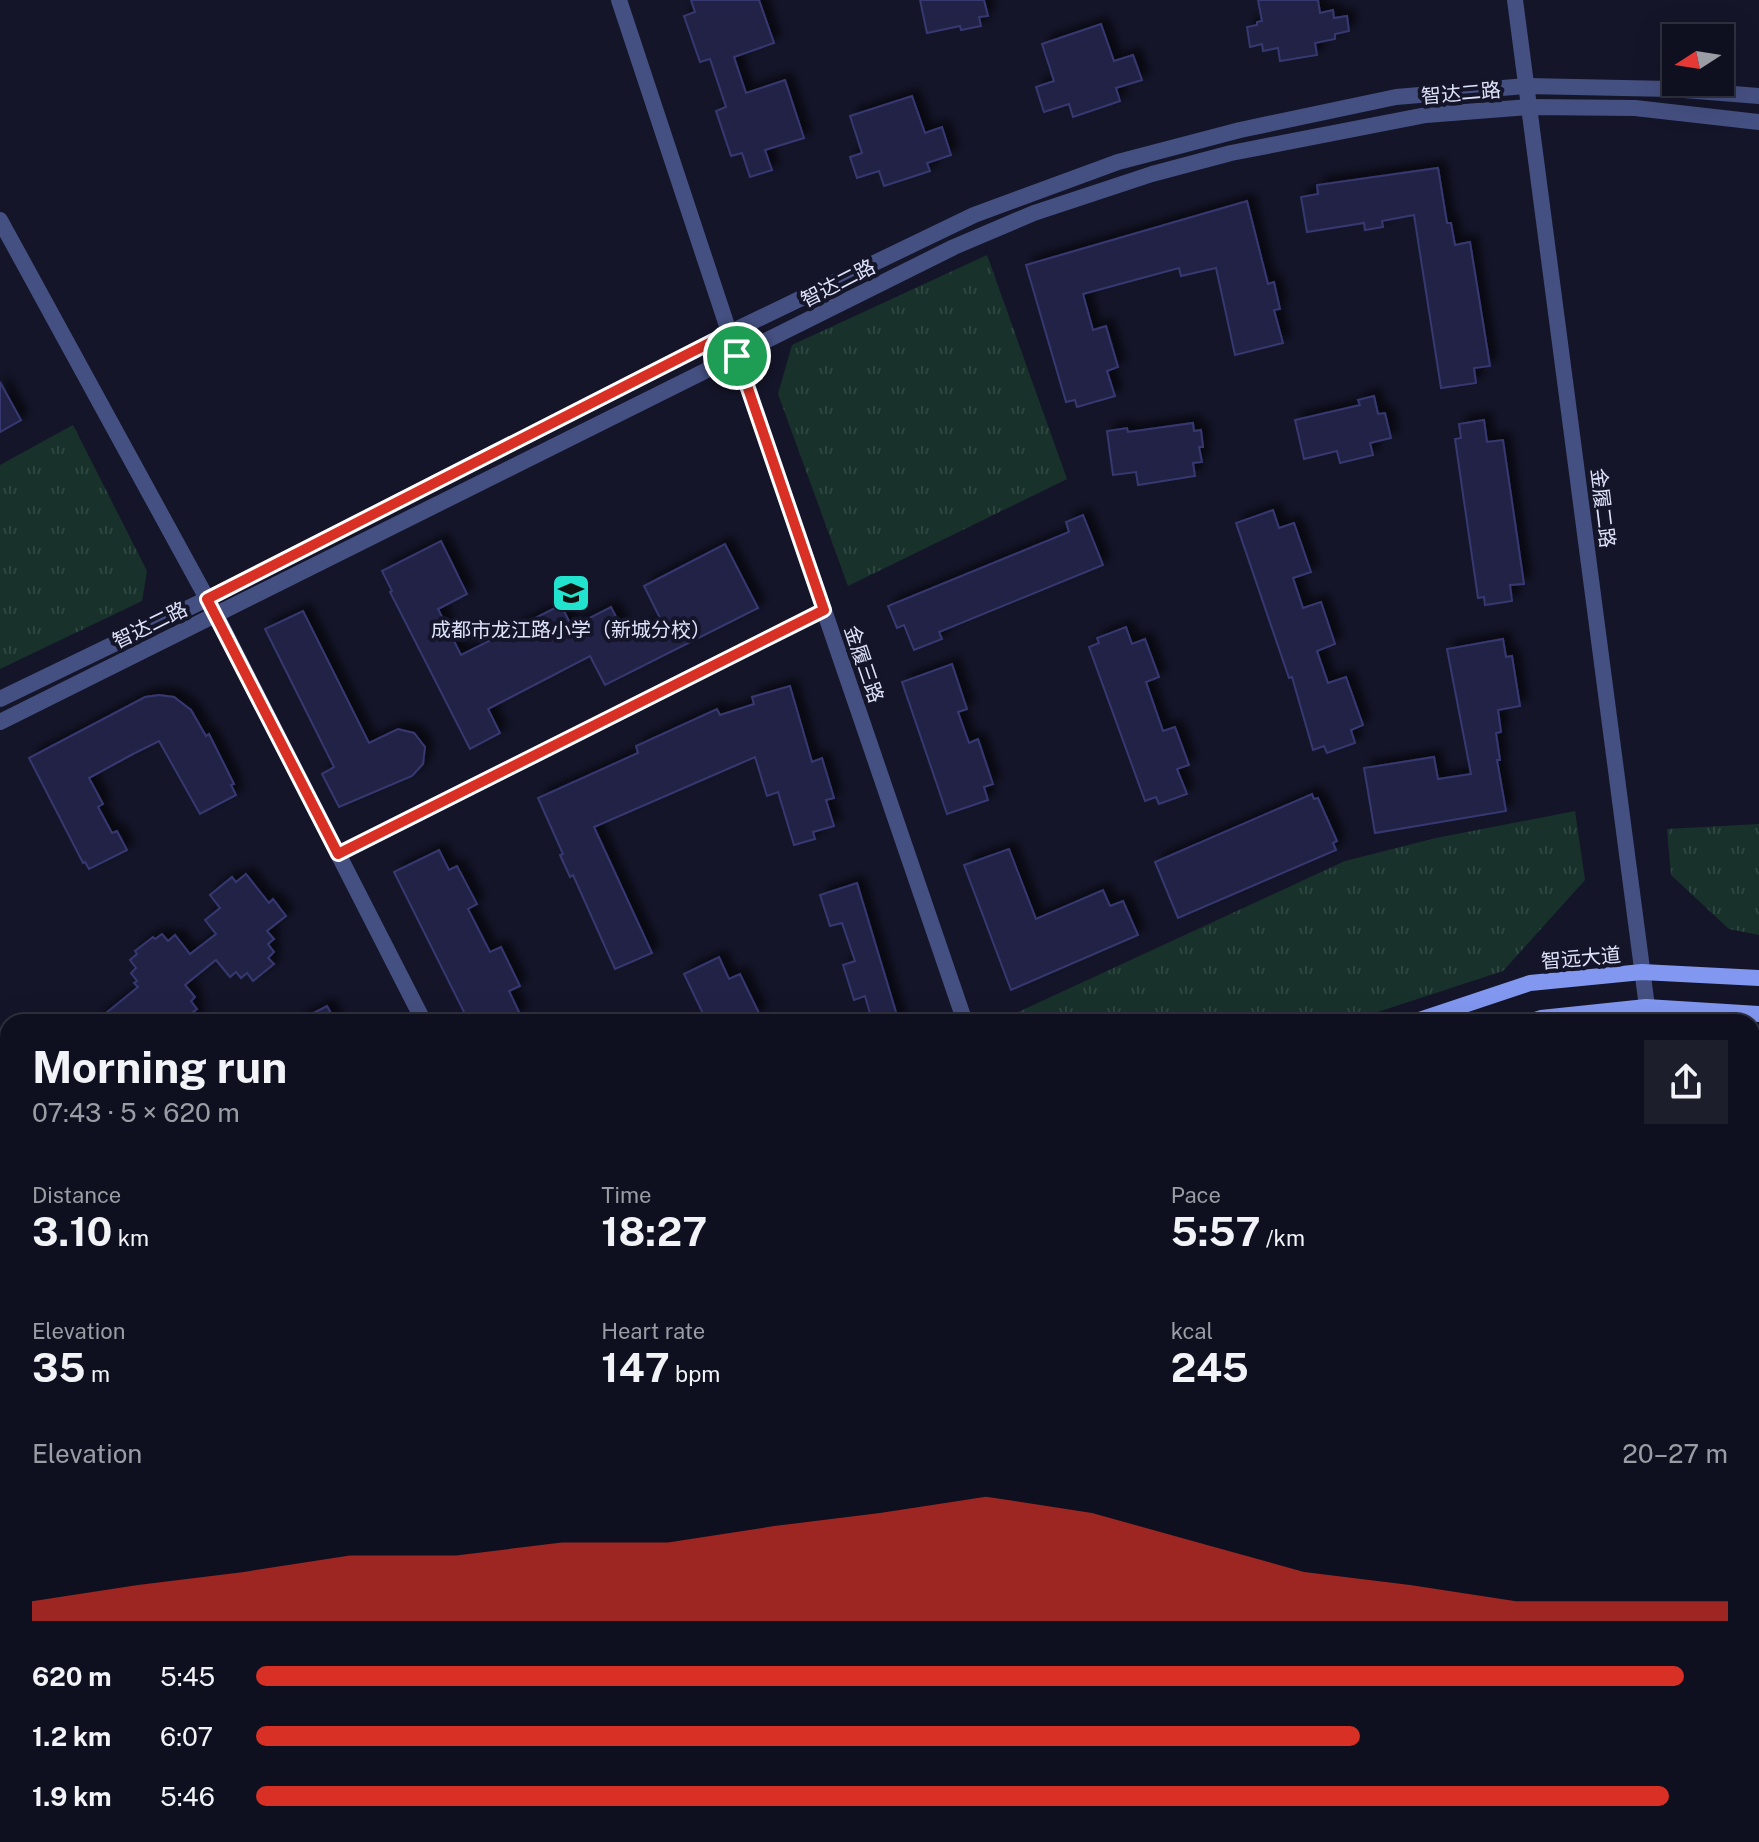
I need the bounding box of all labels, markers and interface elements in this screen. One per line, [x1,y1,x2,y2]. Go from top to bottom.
north arrow [1662,24,1734,96]
map controls [1662,24,1734,96]
street label: 智达二路 [1420,78,1502,108]
street label: 智达二路 [797,254,879,312]
pin [703,322,771,390]
icon: arrive [715,334,759,378]
street label: 金履二路 [1586,467,1620,549]
school or university icon: 成都市龙江路小学（新城分校） [550,572,592,614]
street label: 智达二路 [109,597,191,653]
place label: 成都市龙江路小学（新城分校） [431,618,711,642]
street label: 金履三路 [840,622,888,706]
street label: 智远大道 [1540,943,1622,973]
button: share [1644,1040,1728,1124]
text: Morning run [32,1041,287,1093]
text: 07:43 · 5 × 620 m [32,1097,240,1128]
text: Distance [32,1182,121,1208]
text: Time [601,1182,651,1208]
text: Pace [1171,1182,1221,1208]
text: 3.10 [32,1208,112,1255]
text: 18:27 [601,1208,707,1255]
text: 5:57 [1171,1208,1260,1255]
text: km [112,1225,149,1251]
text: /km [1260,1225,1305,1251]
text: Elevation [32,1318,125,1344]
text: Heart rate [601,1318,705,1344]
text: kcal [1171,1318,1213,1344]
text: 35 [32,1344,86,1391]
text: 147 [601,1344,670,1391]
text: 245 [1171,1344,1249,1391]
text: m [86,1361,110,1387]
text: bpm [670,1361,720,1387]
text: Elevation [32,1438,142,1469]
text: 20–27 m [1622,1438,1728,1469]
text: 620 m [32,1661,112,1692]
text: 5:45 [160,1661,215,1692]
text: 1.2 km [32,1721,111,1752]
text: 6:07 [160,1721,213,1752]
text: 1.9 km [32,1781,111,1812]
text: 5:46 [160,1781,215,1812]

